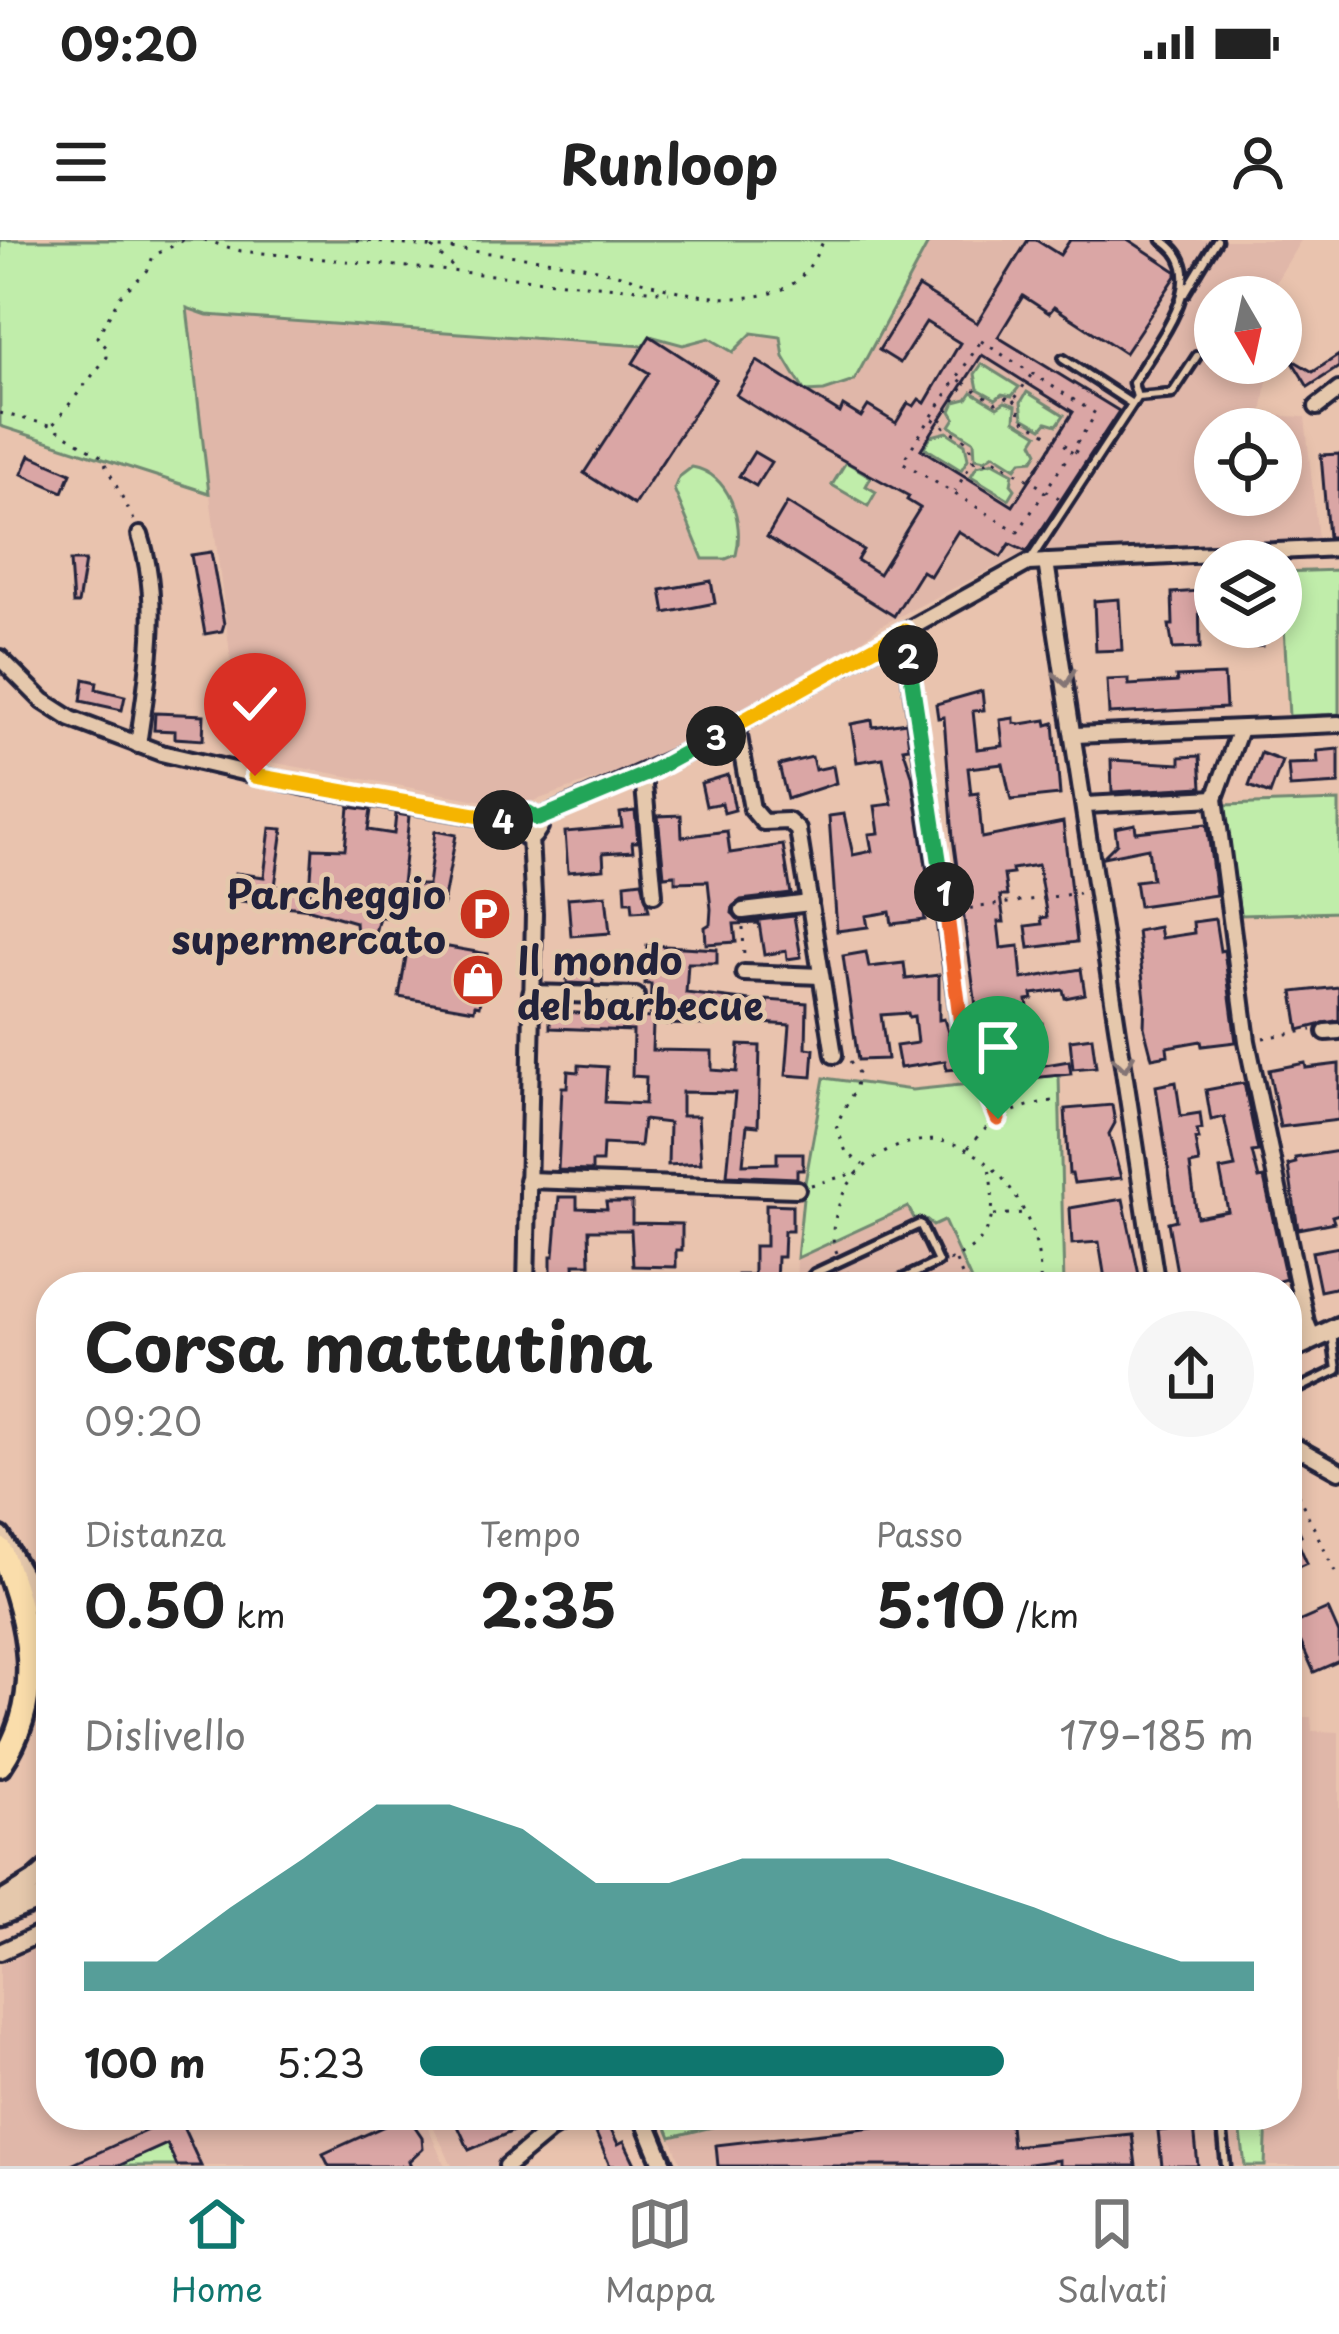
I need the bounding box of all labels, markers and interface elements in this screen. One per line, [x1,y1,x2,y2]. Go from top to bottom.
text: 09:20 [60,8,198,76]
text: Runloop [561,122,778,203]
icon: menu [48,129,114,195]
icon: person [1225,129,1291,195]
north arrow [1194,276,1302,384]
map controls [1194,276,1302,648]
button: locate [1194,408,1302,516]
button: layers [1194,540,1302,648]
pin: 2 [878,625,938,685]
text: 2 [896,630,920,680]
pin [204,653,306,776]
one-way arrow [1052,667,1077,687]
icon: check [222,671,288,737]
pin: 3 [686,706,746,766]
text: 3 [705,711,727,761]
pin: 4 [473,790,533,850]
text: 4 [492,795,514,845]
pin: 1 [914,862,974,922]
place label: Parcheggio supermercato [172,863,446,967]
text: 1 [936,867,952,917]
parking icon: Parcheggio supermercato [457,886,513,942]
place label: Il mondo del barbecue [517,929,764,1033]
shop icon: Il mondo del barbecue [450,952,506,1008]
pin [947,996,1049,1119]
icon: arrive [965,1014,1031,1080]
one-way arrow [1110,1053,1136,1073]
text: Corsa mattutina [84,1295,653,1394]
button: share [1128,1311,1254,1437]
text: 09:20 [84,1390,202,1449]
text: Distanza [84,1508,226,1558]
text: Tempo [480,1508,581,1558]
text: Passo [876,1508,963,1558]
text: 0.50 [84,1558,225,1648]
text: 2:35 [480,1558,617,1648]
text: 5:10 [876,1558,1005,1648]
text: km [225,1589,286,1639]
text: /km [1005,1589,1079,1639]
text: Dislivello [84,1704,246,1763]
text: 179–185 m [1060,1704,1254,1763]
text: 100 m [84,2032,206,2091]
text: 5:23 [276,2032,365,2091]
tab: Home [171,2191,263,2313]
tab: Mappa [605,2191,715,2313]
tab: Salvati [1057,2191,1168,2313]

